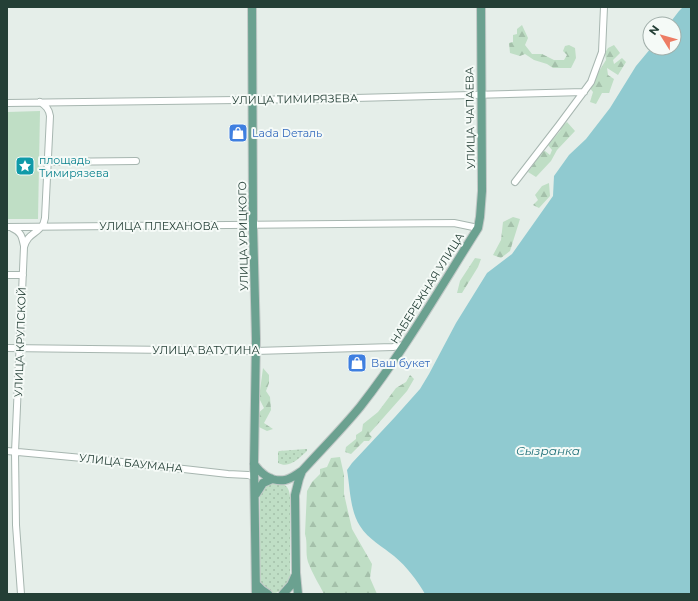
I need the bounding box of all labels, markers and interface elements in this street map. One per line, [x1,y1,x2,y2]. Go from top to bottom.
north arrow [642,16,682,56]
text: N [646,22,662,38]
street label: УЛИЦА ЧАПАЕВА [462,66,478,169]
street label: УЛИЦА ТИМИРЯЗЕВА [232,91,359,107]
shop icon: Lada Dеталь [227,122,249,144]
place label: Lada Dеталь [252,126,322,140]
place label: площадь Тимирязева [39,153,109,180]
place icon: площадь Тимирязева [14,155,36,177]
street label: УЛИЦА УРИЦКОГО [235,181,251,291]
street label: УЛИЦА ПЛЕХАНОВА [99,219,220,233]
street label: НАБЕРЕЖНАЯ УЛИЦА [387,229,467,346]
street label: УЛИЦА КРУПСКОЙ [11,287,29,397]
street label: УЛИЦА ВАТУТИНА [152,343,261,357]
shop icon: Ваш букет [346,352,368,374]
place label: Ваш букет [371,356,431,370]
water label: Сызранка [516,443,580,458]
street label: УЛИЦА БАУМАНА [78,451,184,475]

